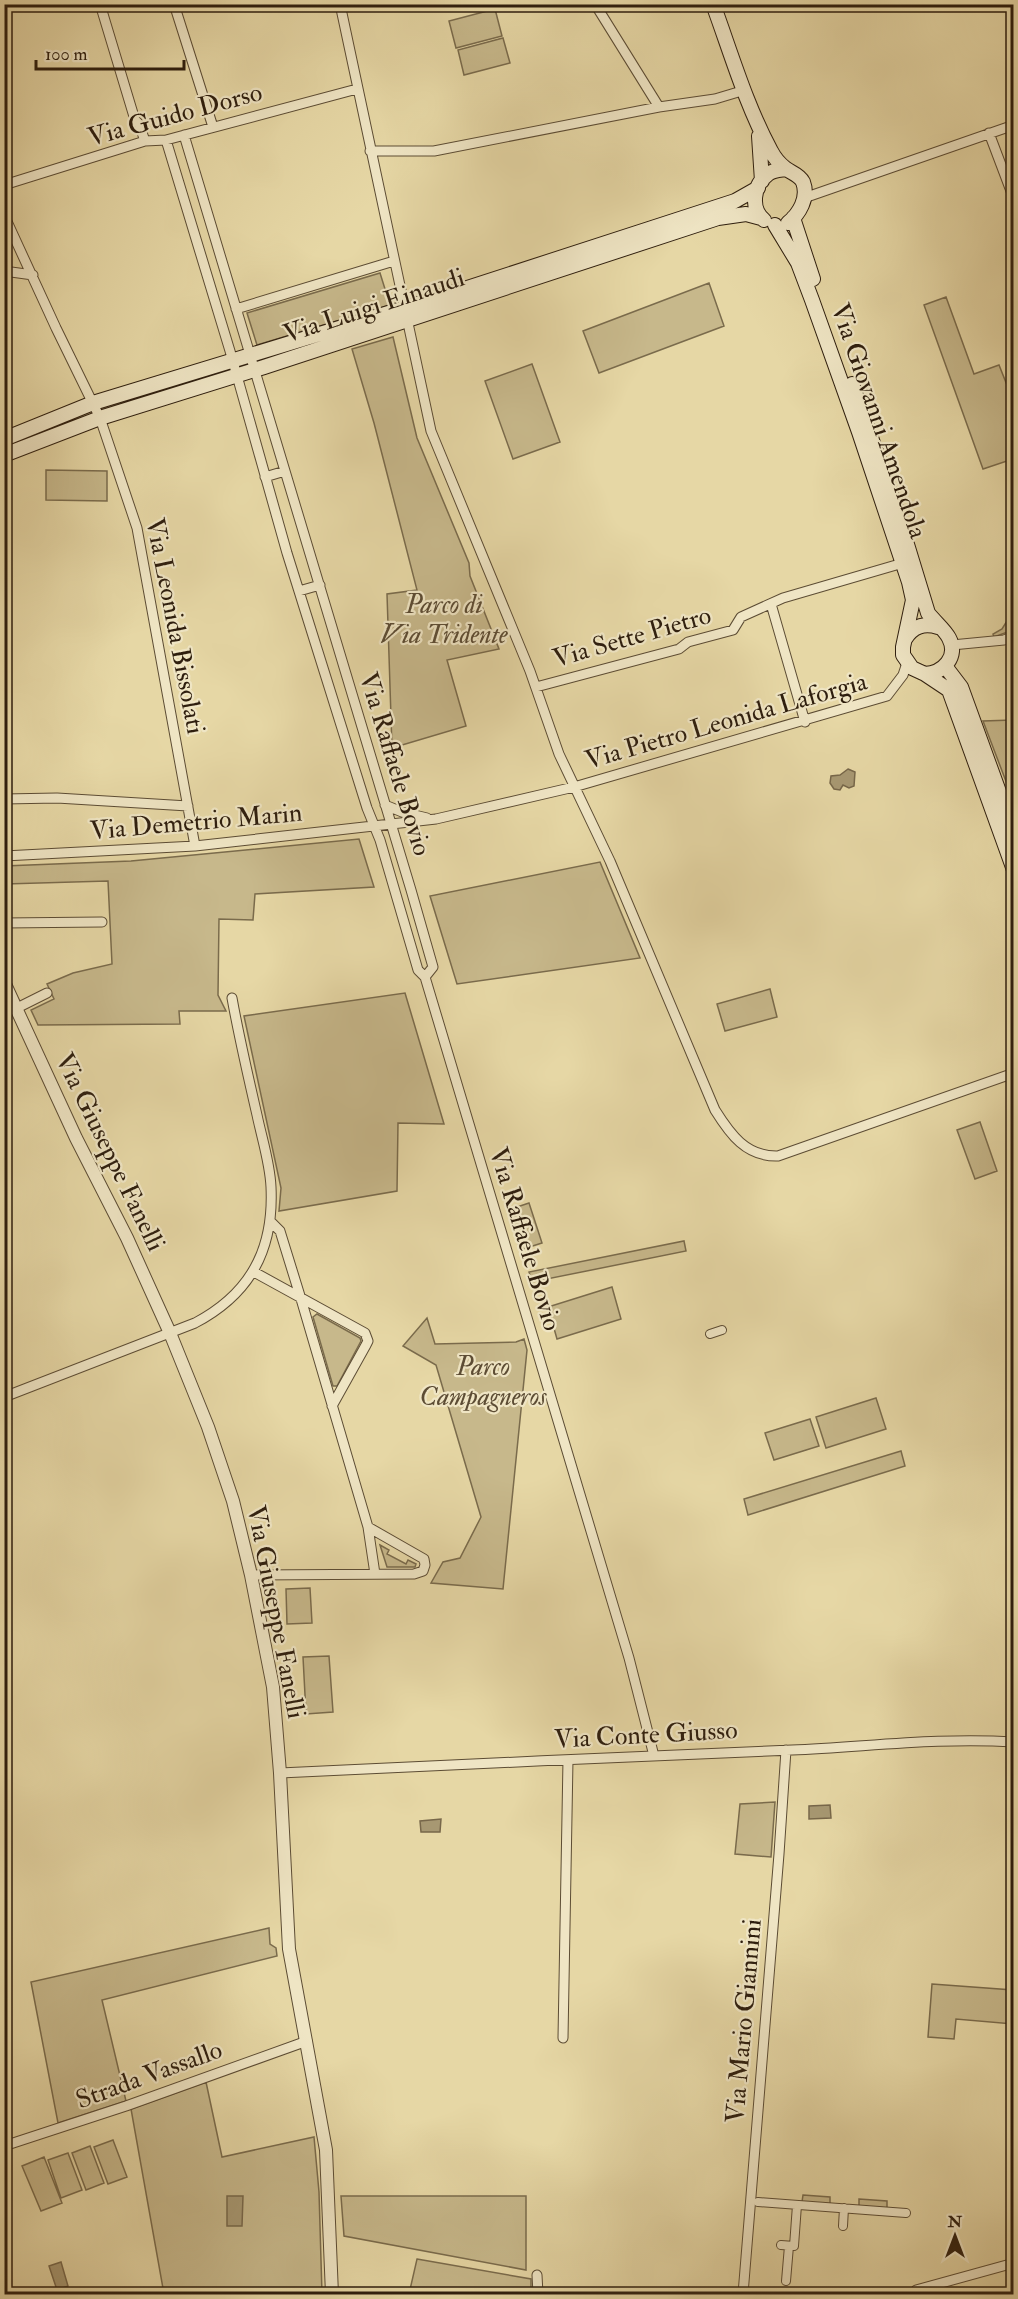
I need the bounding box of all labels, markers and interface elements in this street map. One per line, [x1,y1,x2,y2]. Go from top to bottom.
scale bar [36,33,184,71]
text: 100 m [45,43,88,66]
street label: Via Guido Dorso [84,76,266,154]
street label: Via Luigi Einaudi [279,262,469,350]
street label: Via Giovanni Amendola [824,299,934,543]
street label: Via Leonida Bissolati [138,515,212,737]
park label: Parco di Via Tridente [380,589,508,651]
street label: Via Sette Pietro [549,599,715,675]
street label: Via Pietro Leonida Laforgia [581,665,871,777]
street label: Via Raffaele Bovio [352,669,438,859]
street label: Via Demetrio Marin [89,797,303,847]
street label: Via Giuseppe Fanelli [47,1048,172,1257]
street label: Via Raffaele Bovio [482,1144,568,1334]
park label: Parco Campagneros [420,1351,547,1413]
street label: Via Giuseppe Fanelli [239,1503,312,1722]
street label: Via Conte Giusso [554,1714,738,1756]
street label: Via Mario Giannini [719,1917,769,2125]
street label: Strada Vassallo [71,2034,227,2116]
north arrow [925,2206,985,2266]
text: N [947,2212,963,2232]

